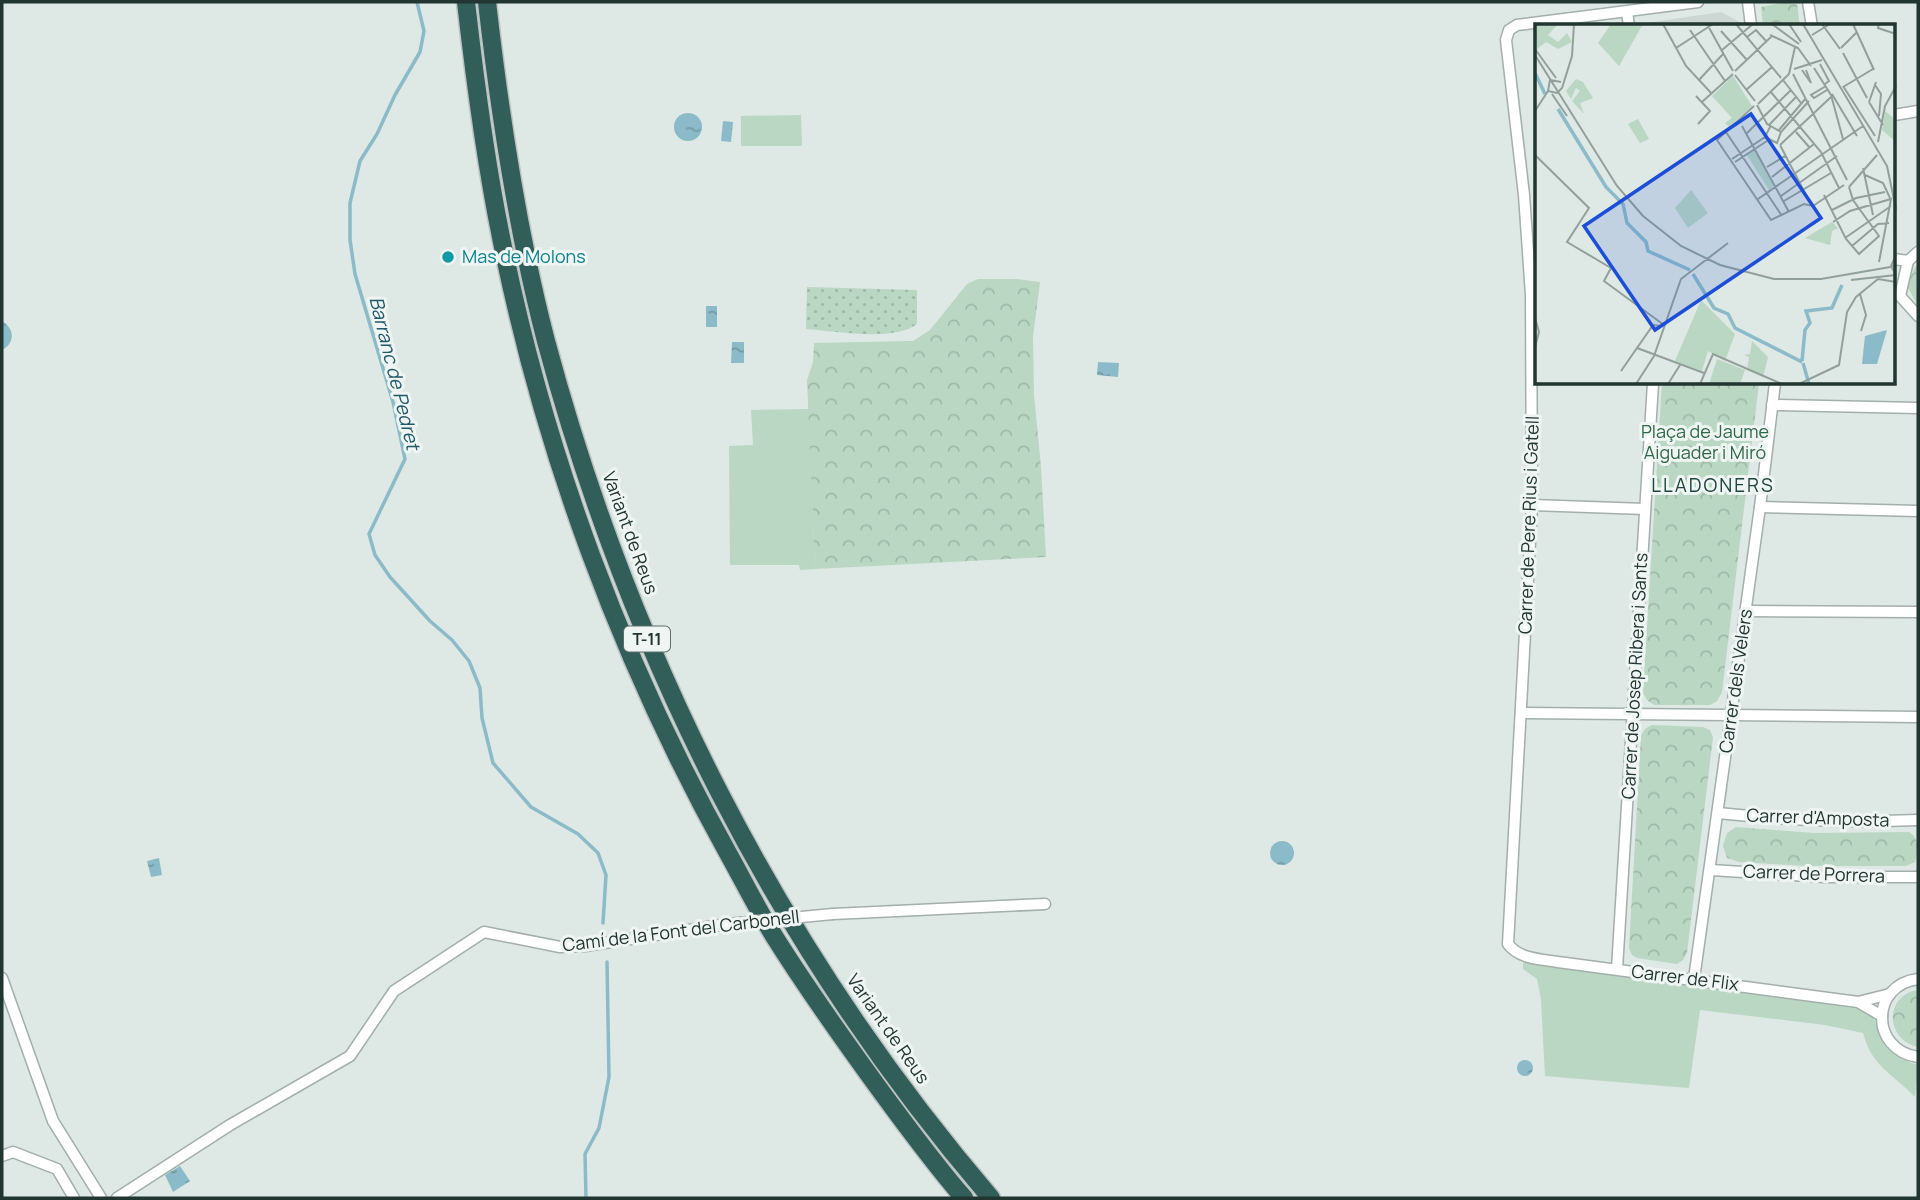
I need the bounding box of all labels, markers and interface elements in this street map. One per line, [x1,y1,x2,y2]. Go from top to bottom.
inset map [1535,24,1896,385]
place label: Mas de Molons [462,244,586,268]
marker: Mas de Molons [440,249,456,265]
water label: Barranc de Pedret [363,294,427,455]
street label: Carrer de Pere Rius i Gatell [1512,415,1544,635]
park label: Plaça de Jaume Aiguader i Miró [1641,419,1769,464]
street label: Variant de Reus [598,468,664,597]
district label: LLADONERS [1651,472,1775,498]
street label: Carrer de Josep Ribera i Sants [1616,552,1652,800]
street label: Carrer dels Velers [1713,607,1757,754]
road number: T-11 [624,626,670,652]
street label: Carrer d'Amposta [1746,803,1890,831]
street label: Carrer de Porrera [1743,859,1885,887]
street label: Camí de la Font del Carbonell [561,904,801,956]
street label: Carrer de Flix [1630,959,1741,996]
street label: Variant de Reus [842,969,936,1088]

